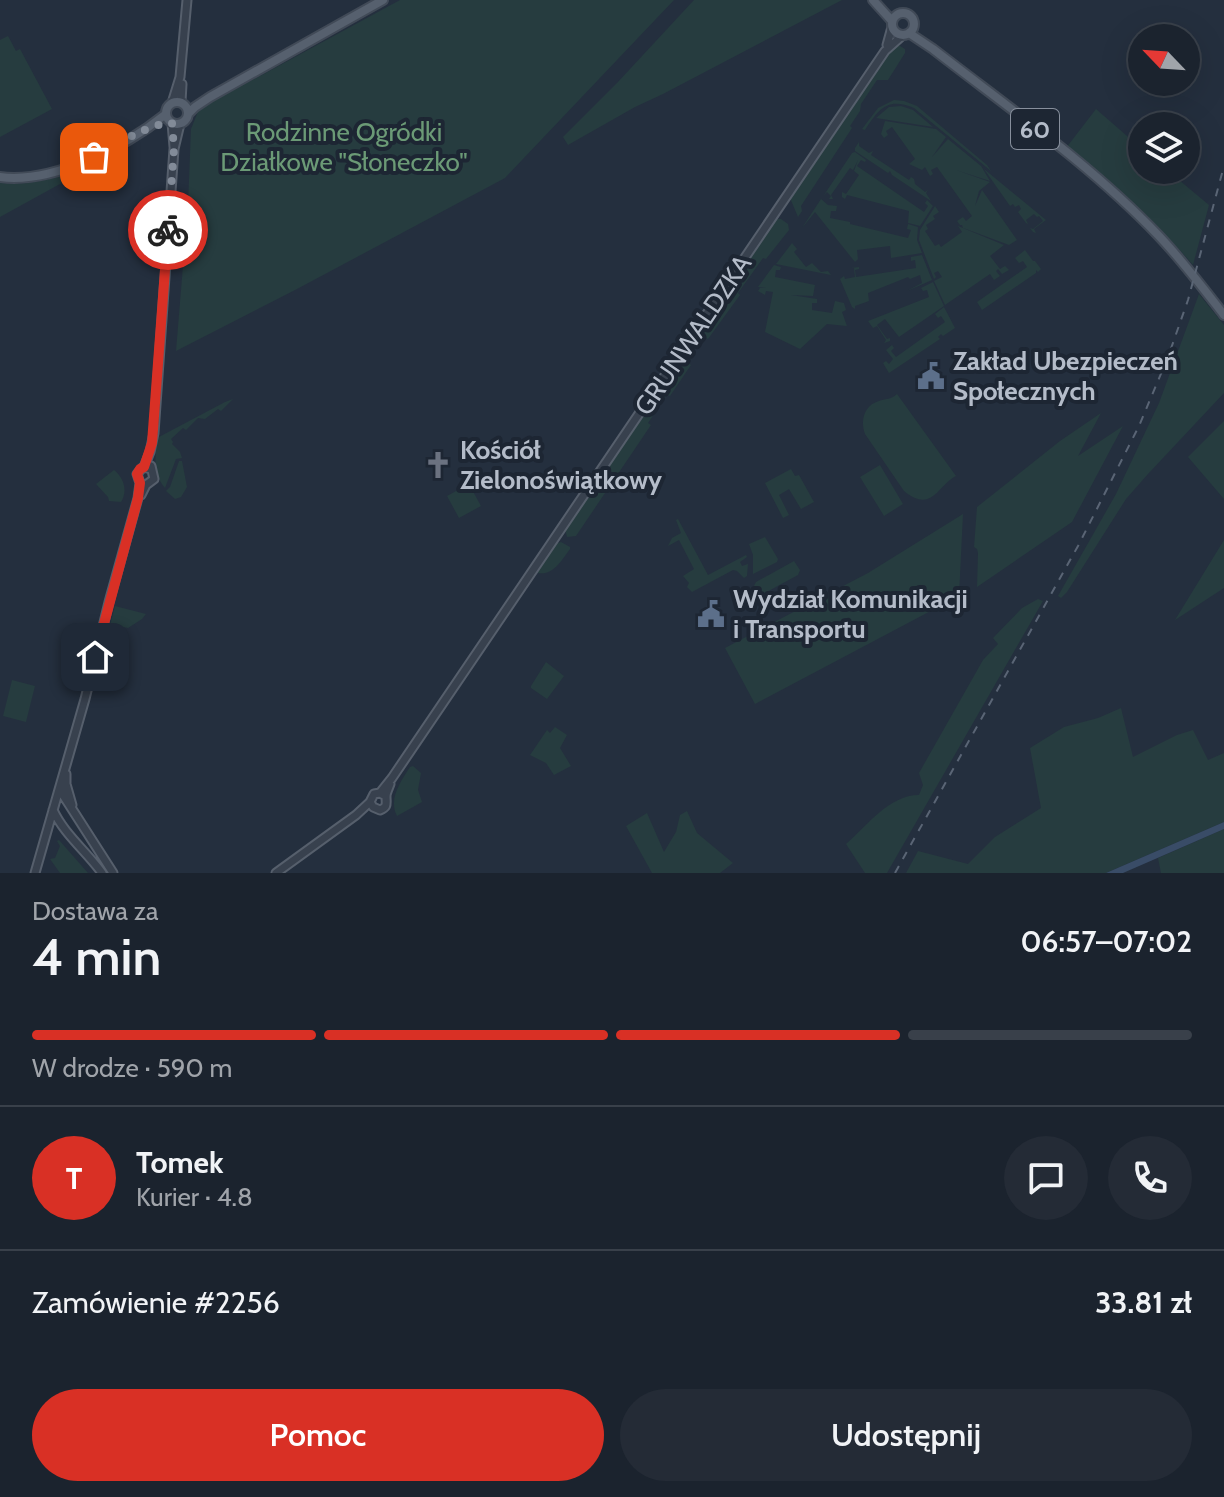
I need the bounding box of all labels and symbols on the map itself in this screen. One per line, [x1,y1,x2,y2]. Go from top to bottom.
north arrow [1128,24,1200,96]
road number: 60 [1011,109,1059,149]
park label: Rodzinne Ogródki Działkowe "Słoneczko" [220,116,468,178]
pin [60,123,128,191]
courier [128,190,208,270]
street label: GRUNWALDZKA [628,249,758,421]
place label: Zakład Ubezpieczeń Społecznych [953,345,1178,407]
public building icon: Zakład Ubezpieczeń Społecznych [916,361,946,391]
place label: Kościół Zielonoświątkowy [460,434,662,496]
church icon: Kościół Zielonoświątkowy [423,450,453,480]
place label: Wydział Komunikacji i Transportu [733,583,968,645]
public building icon: Wydział Komunikacji i Transportu [696,599,726,629]
pin [61,623,129,691]

